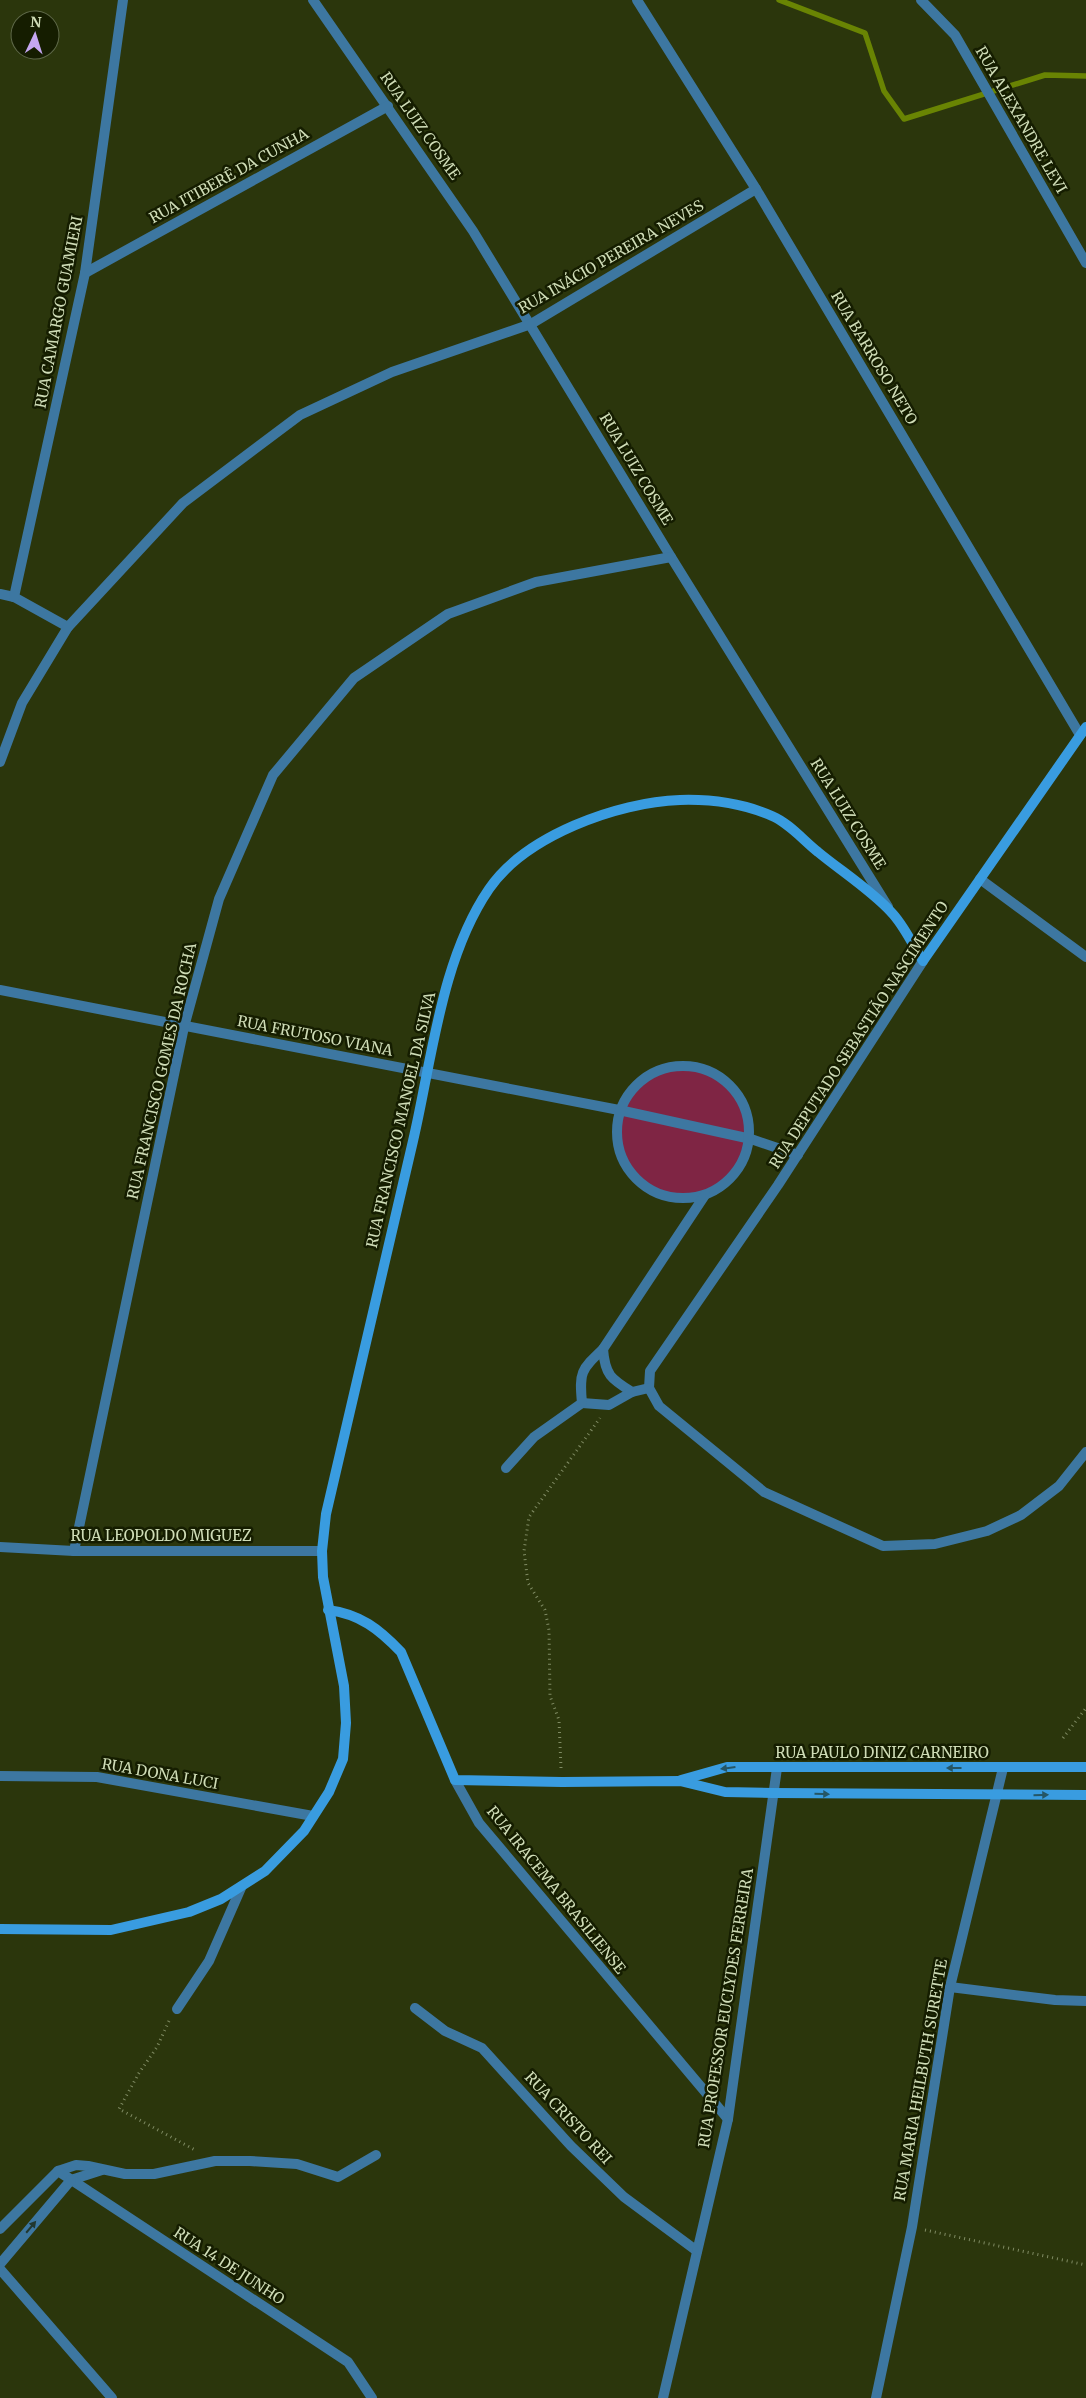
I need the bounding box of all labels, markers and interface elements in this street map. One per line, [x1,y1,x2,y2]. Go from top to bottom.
north arrow [10,10,60,60]
text: N [30,13,42,31]
street label: RUA ALEXANDRE LEVI [972,43,1071,197]
street label: RUA LUIZ COSME [376,68,465,184]
street label: RUA ITIBERÊ DA CUNHA [145,123,312,227]
street label: RUA INÁCIO PEREIRA NEVES [514,195,707,318]
street label: RUA CAMARGO GUAMIERI [31,214,87,410]
street label: RUA BARROSO NETO [827,288,922,428]
street label: RUA LUIZ COSME [596,409,678,528]
street label: RUA LUIZ COSME [807,755,890,873]
street label: RUA DEPUTADO SEBASTIÃO NASCIMENTO [765,897,952,1172]
street label: RUA FRANCISCO GOMES DA ROCHA [123,940,200,1201]
street label: RUA FRANCISCO MANOEL DA SILVA [362,990,439,1250]
street label: RUA FRUTOSO VIANA [236,1011,395,1060]
street label: RUA LEOPOLDO MIGUEZ [70,1526,252,1545]
street label: RUA PAULO DINIZ CARNEIRO [775,1743,989,1762]
street label: RUA DONA LUCI [100,1754,220,1793]
one-way arrow [720,1764,736,1772]
one-way arrow [946,1764,962,1772]
one-way arrow [814,1790,830,1798]
one-way arrow [1033,1791,1049,1799]
street label: RUA IRACEMA BRASILIENSE [483,1802,630,1978]
street label: RUA PROFESSOR EUCLYDES FERREIRA [694,1866,757,2149]
street label: RUA MARIA HEILBUTH SURETTE [890,1957,951,2202]
street label: RUA CRISTO REI [521,2068,616,2168]
one-way arrow [26,2221,37,2234]
street label: RUA 14 DE JUNHO [170,2223,288,2309]

